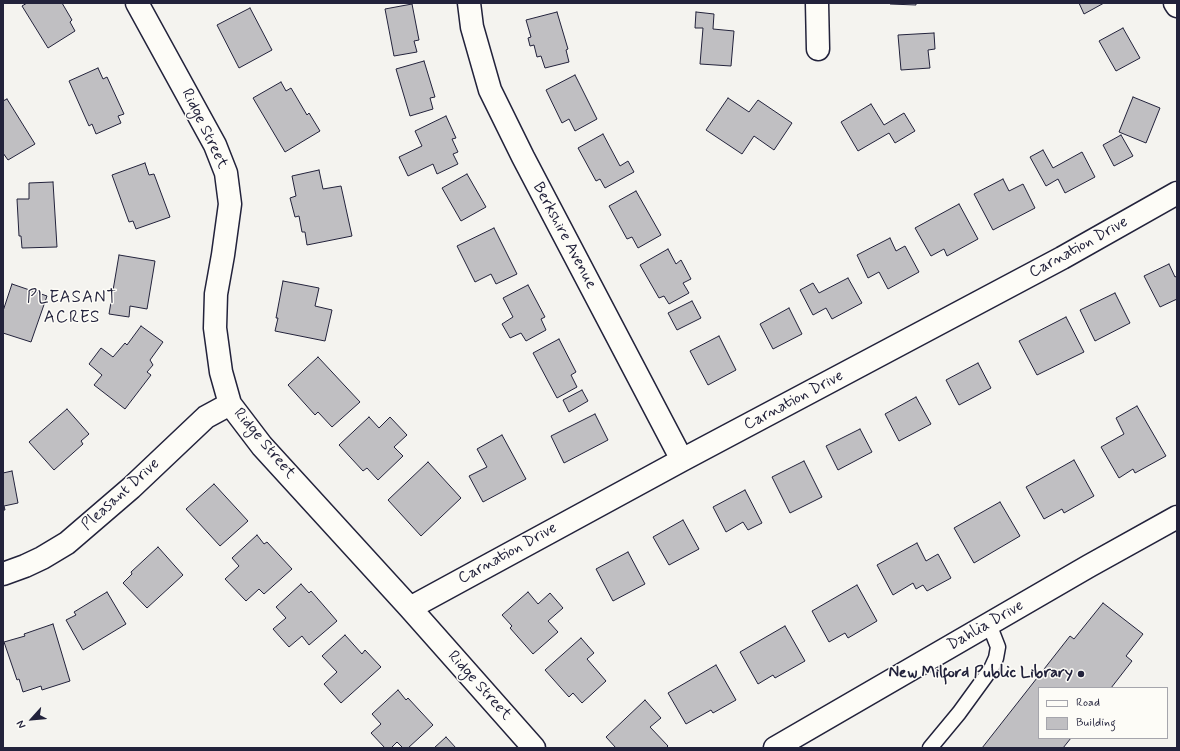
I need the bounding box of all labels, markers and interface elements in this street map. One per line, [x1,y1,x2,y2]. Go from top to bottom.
street label: Ridge Street [176,86,232,172]
street label: Berkshire Avenue [528,179,600,293]
street label: Carnation Drive [1026,213,1132,283]
district label: PLEASANT ACRES [26,288,118,328]
street label: Carnation Drive [741,367,847,435]
street label: Ridge Street [229,405,299,483]
street label: Pleasant Drive [78,455,164,535]
street label: Carnation Drive [455,519,561,589]
street label: Dahlia Drive [945,597,1027,655]
street label: Ridge Street [443,647,515,725]
place label: New Milford Public Library [889,664,1073,684]
marker: New Milford Public Library [1076,669,1086,679]
legend [1038,687,1168,739]
text: Road [1076,695,1100,711]
north arrow [12,699,52,739]
text: Building [1076,715,1116,731]
text: N [13,718,29,731]

